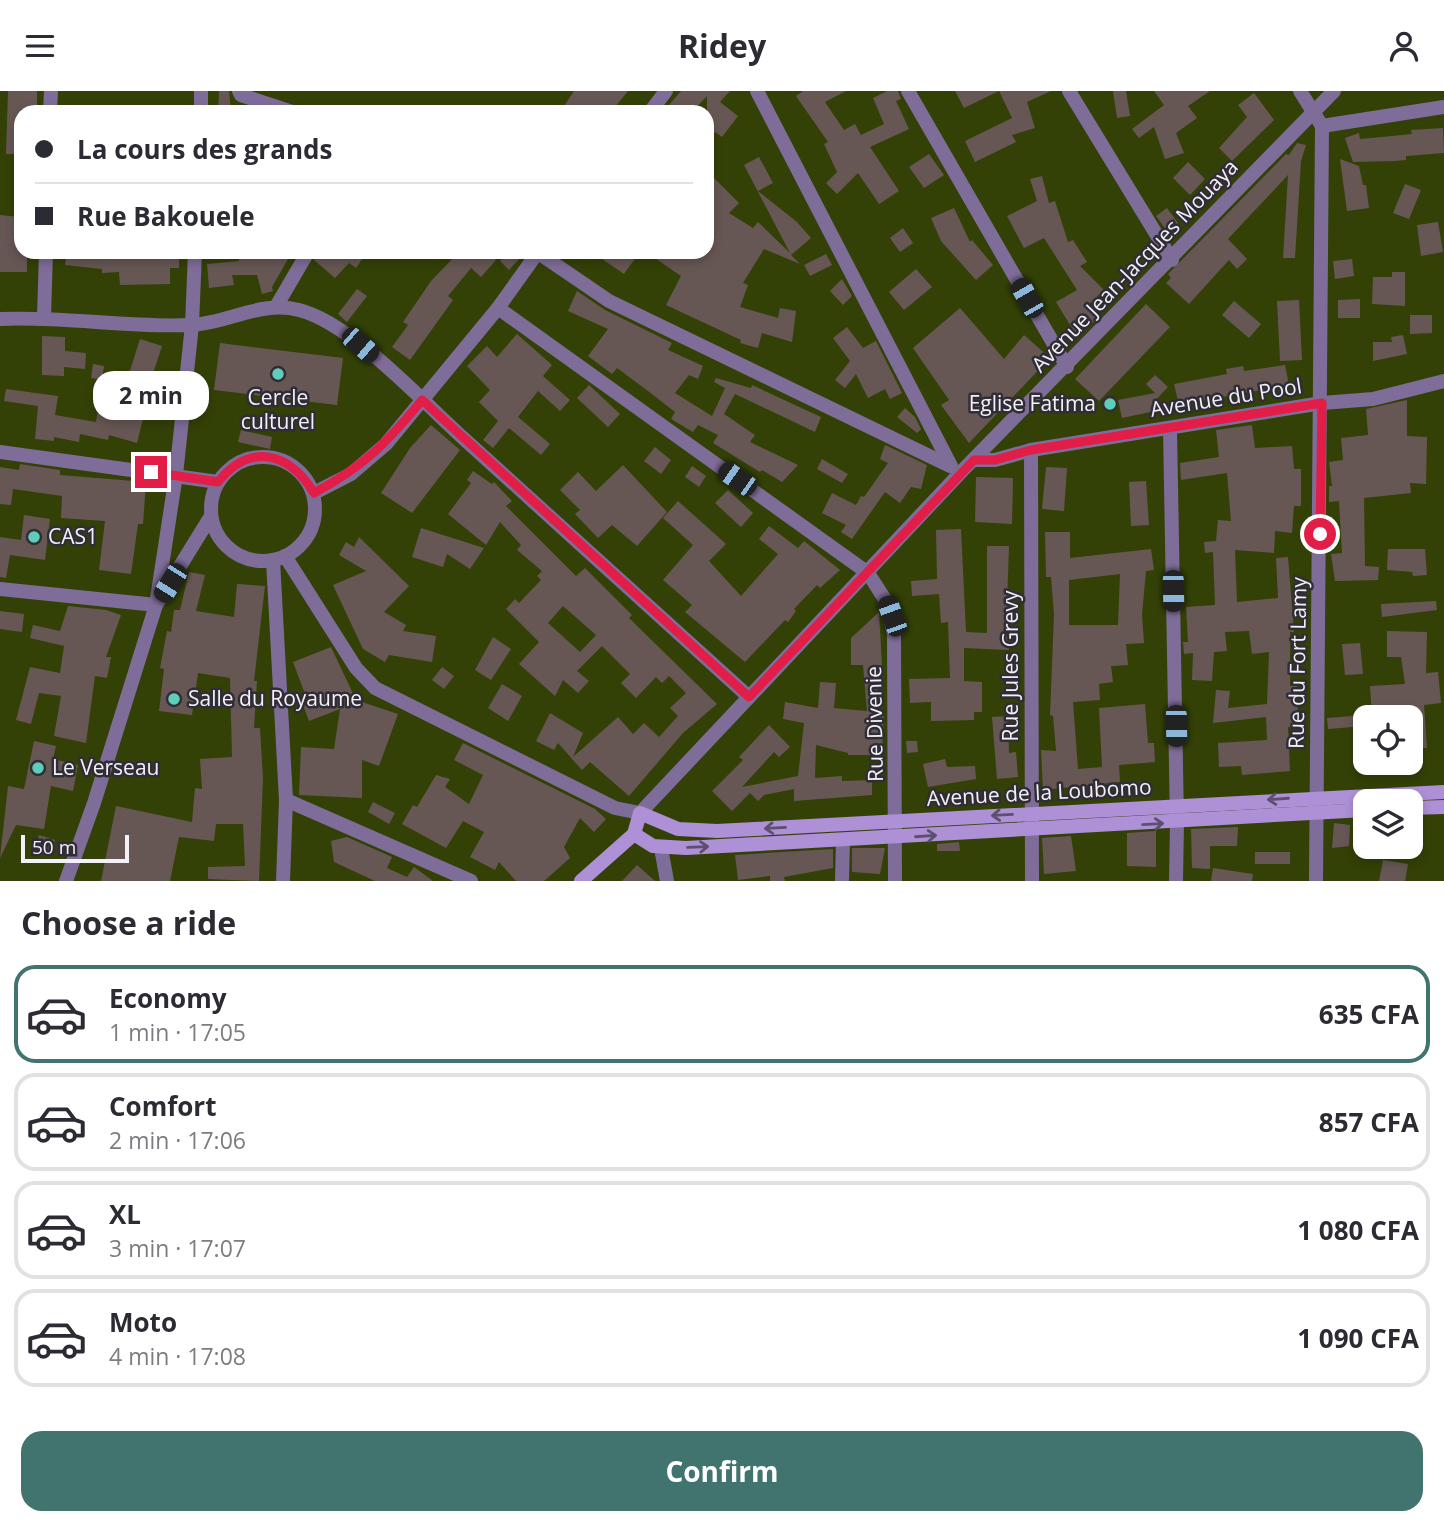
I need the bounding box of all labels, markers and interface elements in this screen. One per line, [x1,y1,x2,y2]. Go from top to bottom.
text: Ridey [678,24,766,67]
icon: menu [21,27,59,65]
icon: person [1385,27,1423,65]
text: La cours des grands [77,131,332,167]
street label: Avenue Jean-Jacques Mouaya [1025,153,1244,378]
text: Rue Bakouele [77,198,255,234]
car [1008,275,1047,321]
car [338,323,383,367]
marker: Cercle culturel [270,366,286,382]
callout: 2 min [93,371,209,419]
street label: Avenue du Pool [1148,371,1304,423]
text: 2 min [119,379,183,411]
place label: Cercle culturel [241,383,315,435]
place label: Eglise Fatima [969,389,1096,417]
marker: Eglise Fatima [1102,396,1118,412]
route end [135,456,167,488]
car [714,458,761,500]
route start [1304,518,1336,550]
place label: CAS1 [48,522,98,550]
marker: CAS1 [26,529,42,545]
car [150,560,191,606]
car [1163,570,1184,612]
street label: Rue du Fort Lamy [1282,576,1313,749]
street label: Rue Jules Grevy [996,590,1024,741]
car [875,593,910,639]
street label: Rue Divenie [859,666,889,782]
place label: Salle du Royaume [188,684,362,712]
marker: Salle du Royaume [166,691,182,707]
car [1166,705,1187,747]
map controls [1353,705,1423,859]
button: locate [1353,705,1423,775]
place label: Le Verseau [52,753,159,781]
marker: Le Verseau [30,760,46,776]
street label: Avenue de la Loubomo [926,772,1152,812]
button: layers [1353,789,1423,859]
one-way arrow [1267,793,1290,806]
one-way arrow [991,809,1014,822]
one-way arrow [1141,817,1164,830]
one-way arrow [764,822,787,835]
one-way arrow [914,829,936,842]
scale bar [21,832,130,864]
text: 50 m [32,834,76,860]
one-way arrow [687,841,710,854]
text: Choose a ride [21,901,236,944]
text: Economy [109,980,227,1016]
icon: car [25,983,88,1046]
text: 635 CFA [1319,996,1419,1032]
text: 1 min · 17:05 [109,1016,246,1048]
text: Comfort [109,1088,216,1124]
icon: car [25,1091,88,1154]
text: 857 CFA [1319,1104,1419,1140]
text: 2 min · 17:06 [109,1124,246,1156]
text: XL [109,1196,141,1232]
icon: car [25,1199,88,1262]
text: 1 080 CFA [1297,1212,1419,1248]
text: 3 min · 17:07 [109,1232,246,1264]
text: Moto [109,1304,177,1340]
icon: car [25,1307,88,1370]
text: 1 090 CFA [1297,1320,1419,1356]
text: 4 min · 17:08 [109,1340,246,1372]
button: Confirm [21,1431,1423,1511]

